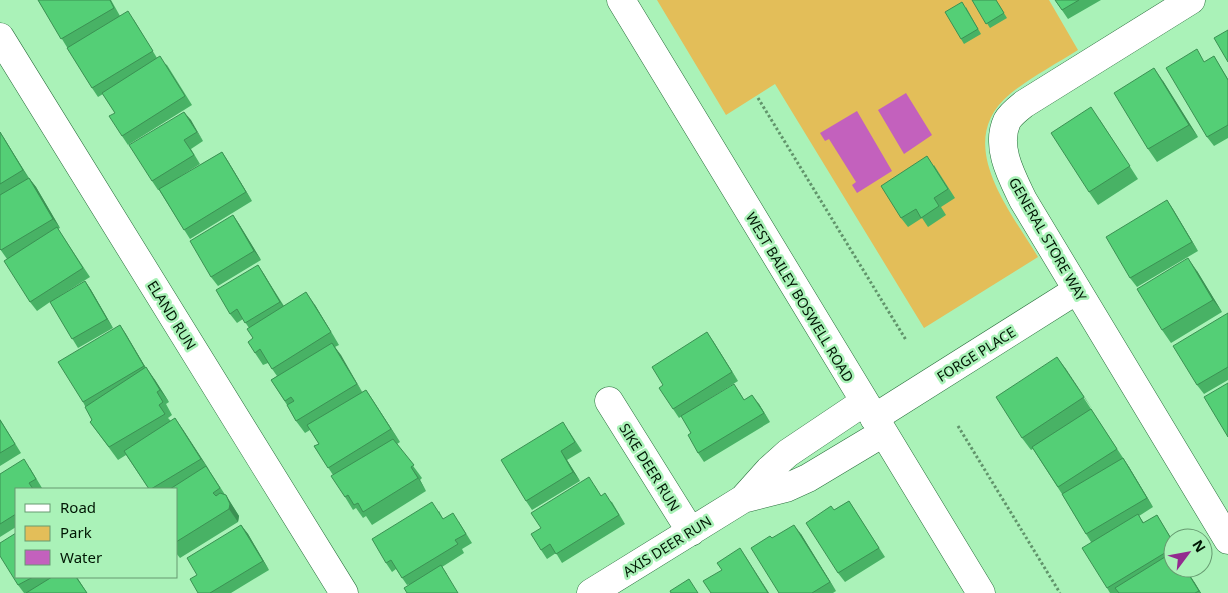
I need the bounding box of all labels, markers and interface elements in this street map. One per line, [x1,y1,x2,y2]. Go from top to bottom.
street label: GENERAL STORE WAY [1005,174,1091,304]
street label: WEST BAILEY BOSWELL ROAD [742,209,858,385]
street label: ELAND RUN [143,277,201,353]
street label: FORGE PLACE [933,322,1019,386]
street label: SIKE DEER RUN [615,419,685,515]
legend [15,488,178,578]
text: Road [60,497,96,517]
street label: AXIS DEER RUN [619,511,715,581]
text: Park [60,522,92,542]
north arrow [1163,528,1213,578]
text: N [1188,536,1211,556]
text: Water [60,547,102,567]

